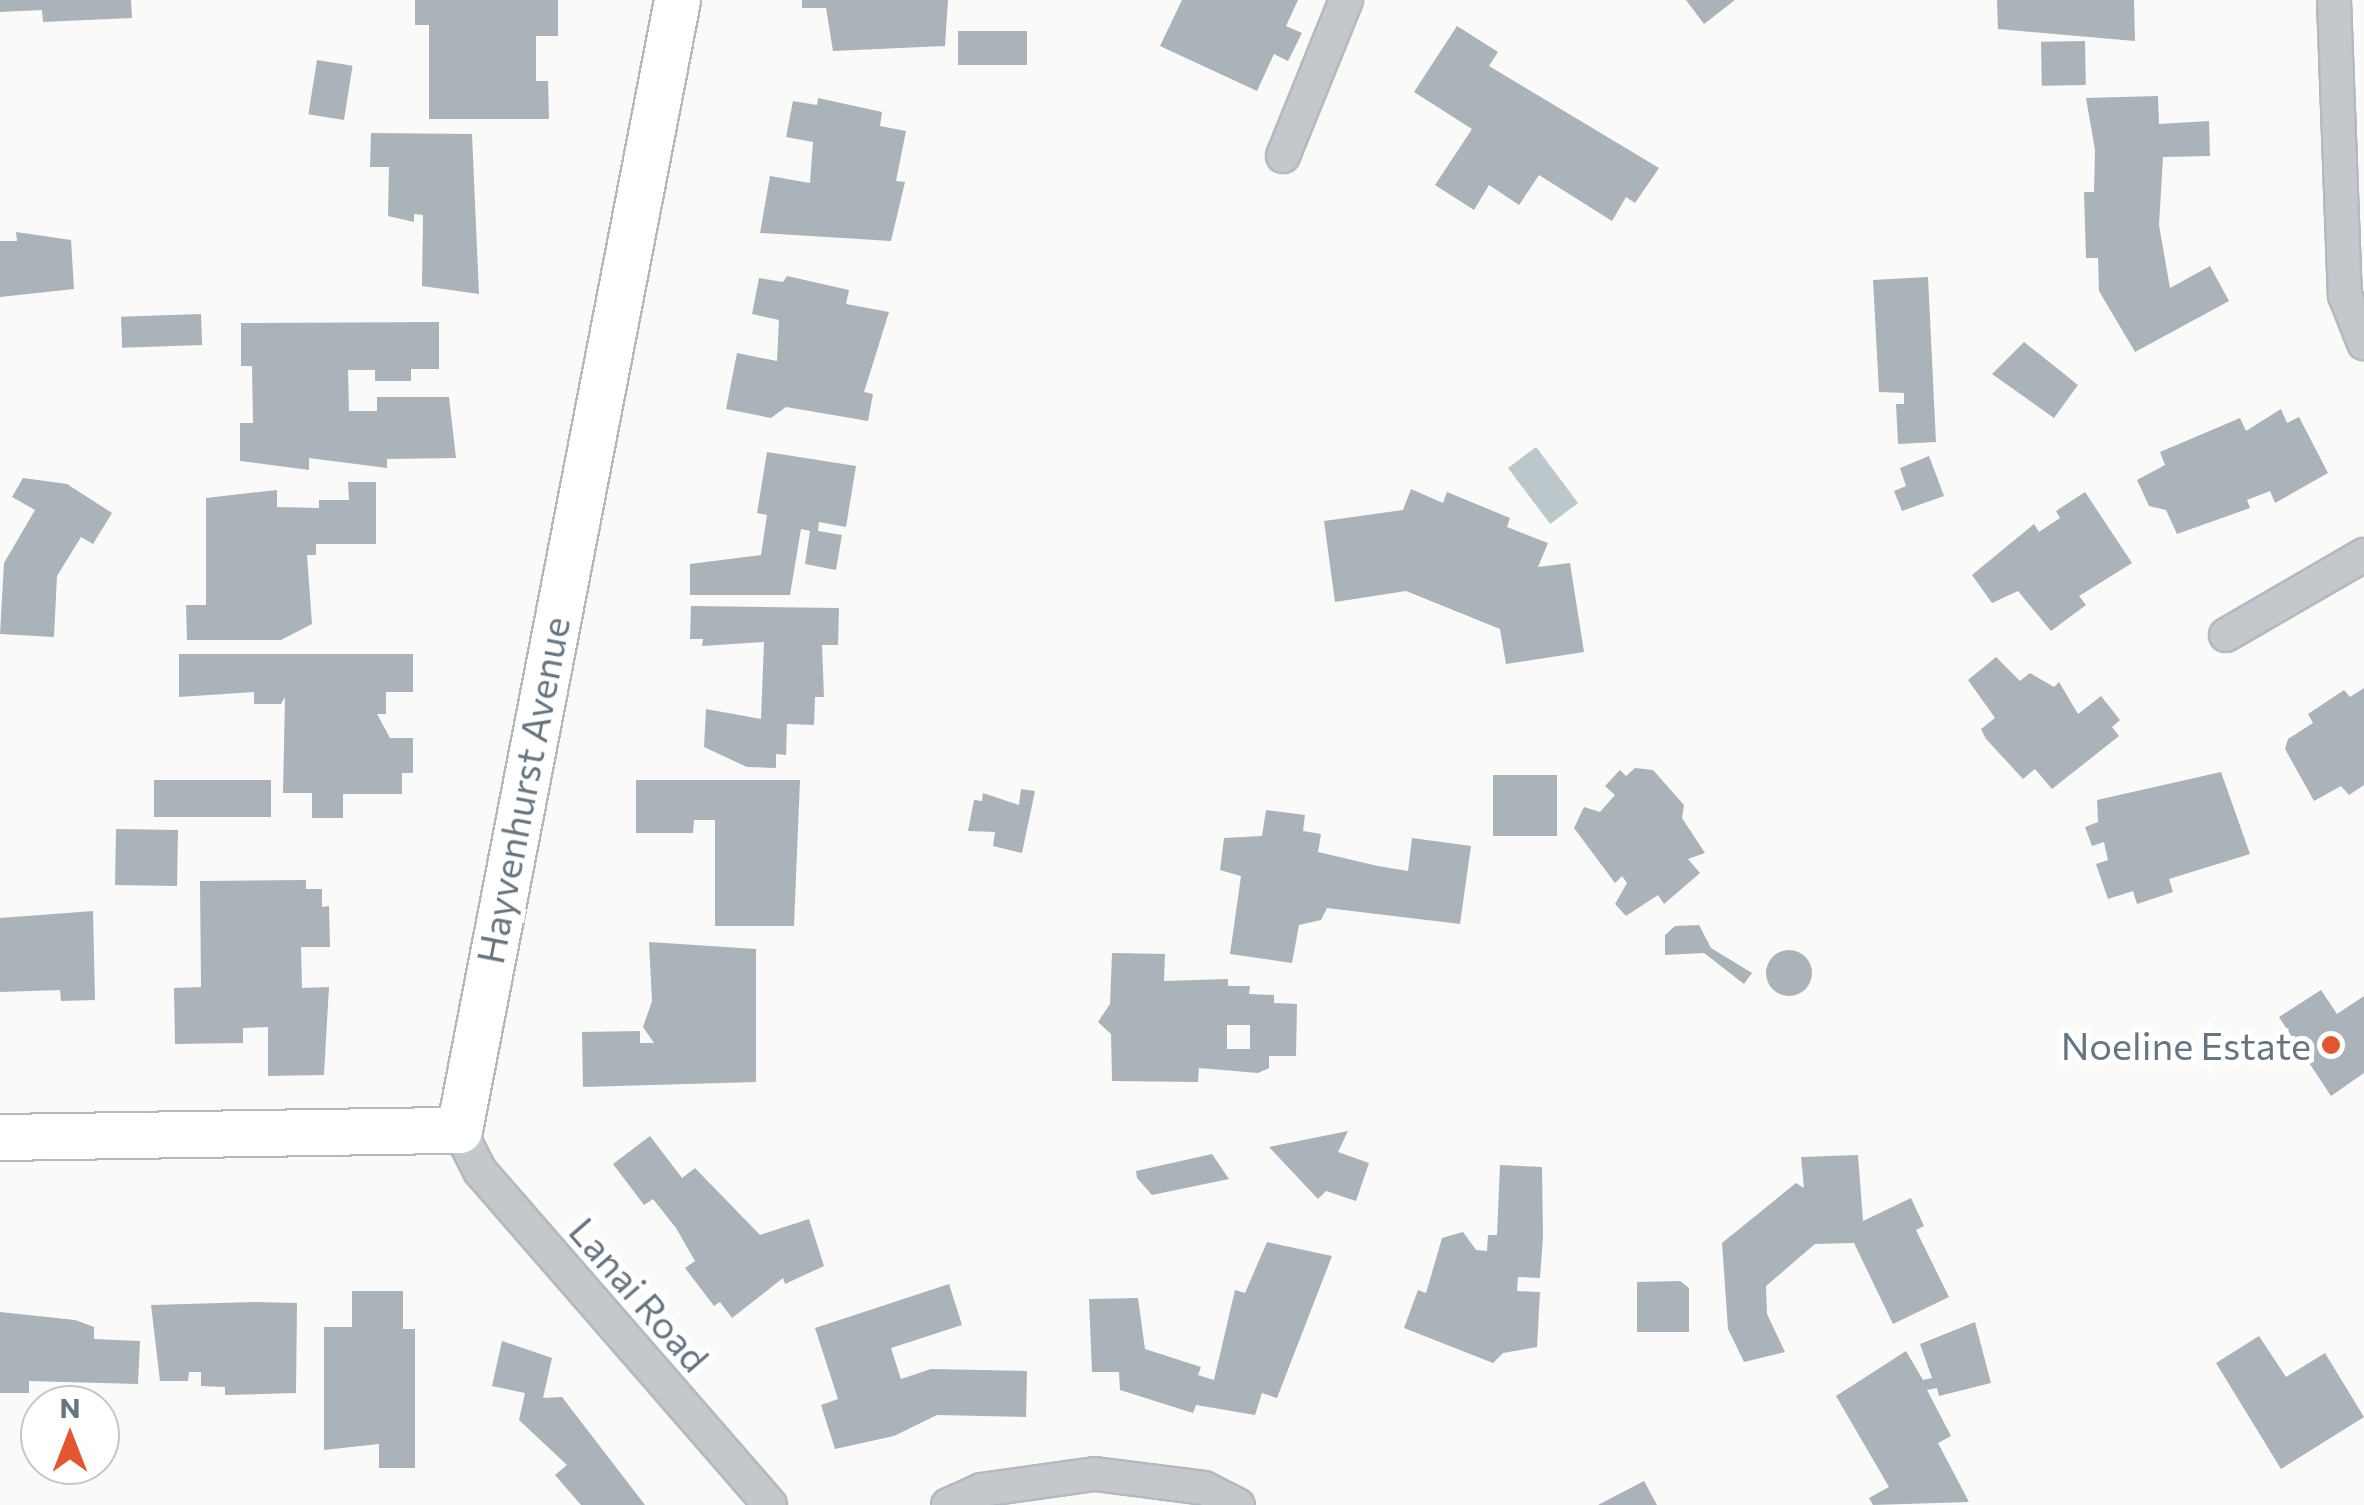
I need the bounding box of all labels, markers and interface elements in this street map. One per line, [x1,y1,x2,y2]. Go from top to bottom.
street label: Hayvenhurst Avenue [466,613,578,967]
place label: Noeline Estate [2061,1022,2311,1068]
marker: Noeline Estate [2320,1034,2342,1056]
street label: Lanai Road [561,1208,719,1380]
north arrow [20,1385,120,1485]
text: N [60,1390,81,1424]

